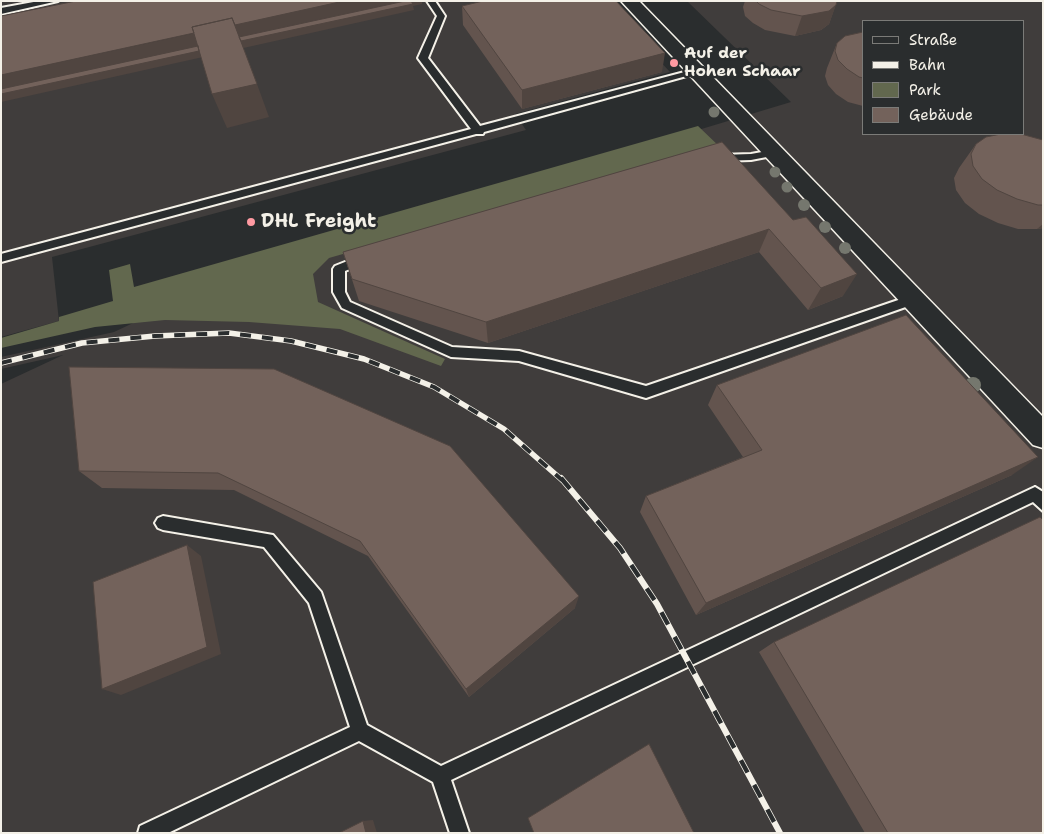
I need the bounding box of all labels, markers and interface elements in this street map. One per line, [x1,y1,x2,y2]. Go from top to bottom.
legend [862,20,1024,135]
text: Straße [909,30,957,50]
place label: Auf der Hohen Schaar [684,44,800,82]
text: Bahn [909,55,945,75]
marker: Auf der Hohen Schaar [668,57,680,69]
text: Park [909,80,941,100]
text: Gebäude [909,105,973,125]
place label: DHL Freight [261,211,376,233]
marker: DHL Freight [245,216,257,228]

